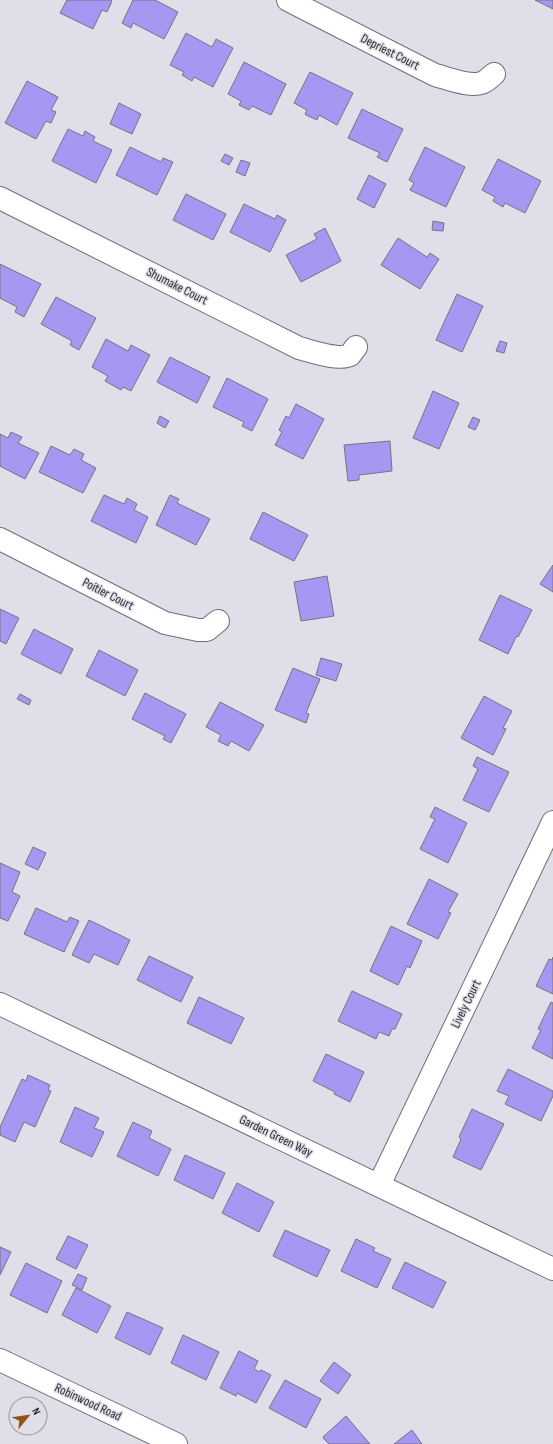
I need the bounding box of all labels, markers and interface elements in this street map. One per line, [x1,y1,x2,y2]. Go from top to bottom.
street label: Depriest Court [358,30,422,74]
street label: Shumake Court [144,264,210,308]
street label: Poitier Court [80,574,136,614]
street label: Lively Court [447,977,485,1031]
street label: Garden Green Way [237,1111,315,1161]
street label: Robinwood Road [52,1380,124,1424]
north arrow [8,1396,48,1436]
text: N [29,1406,43,1417]

